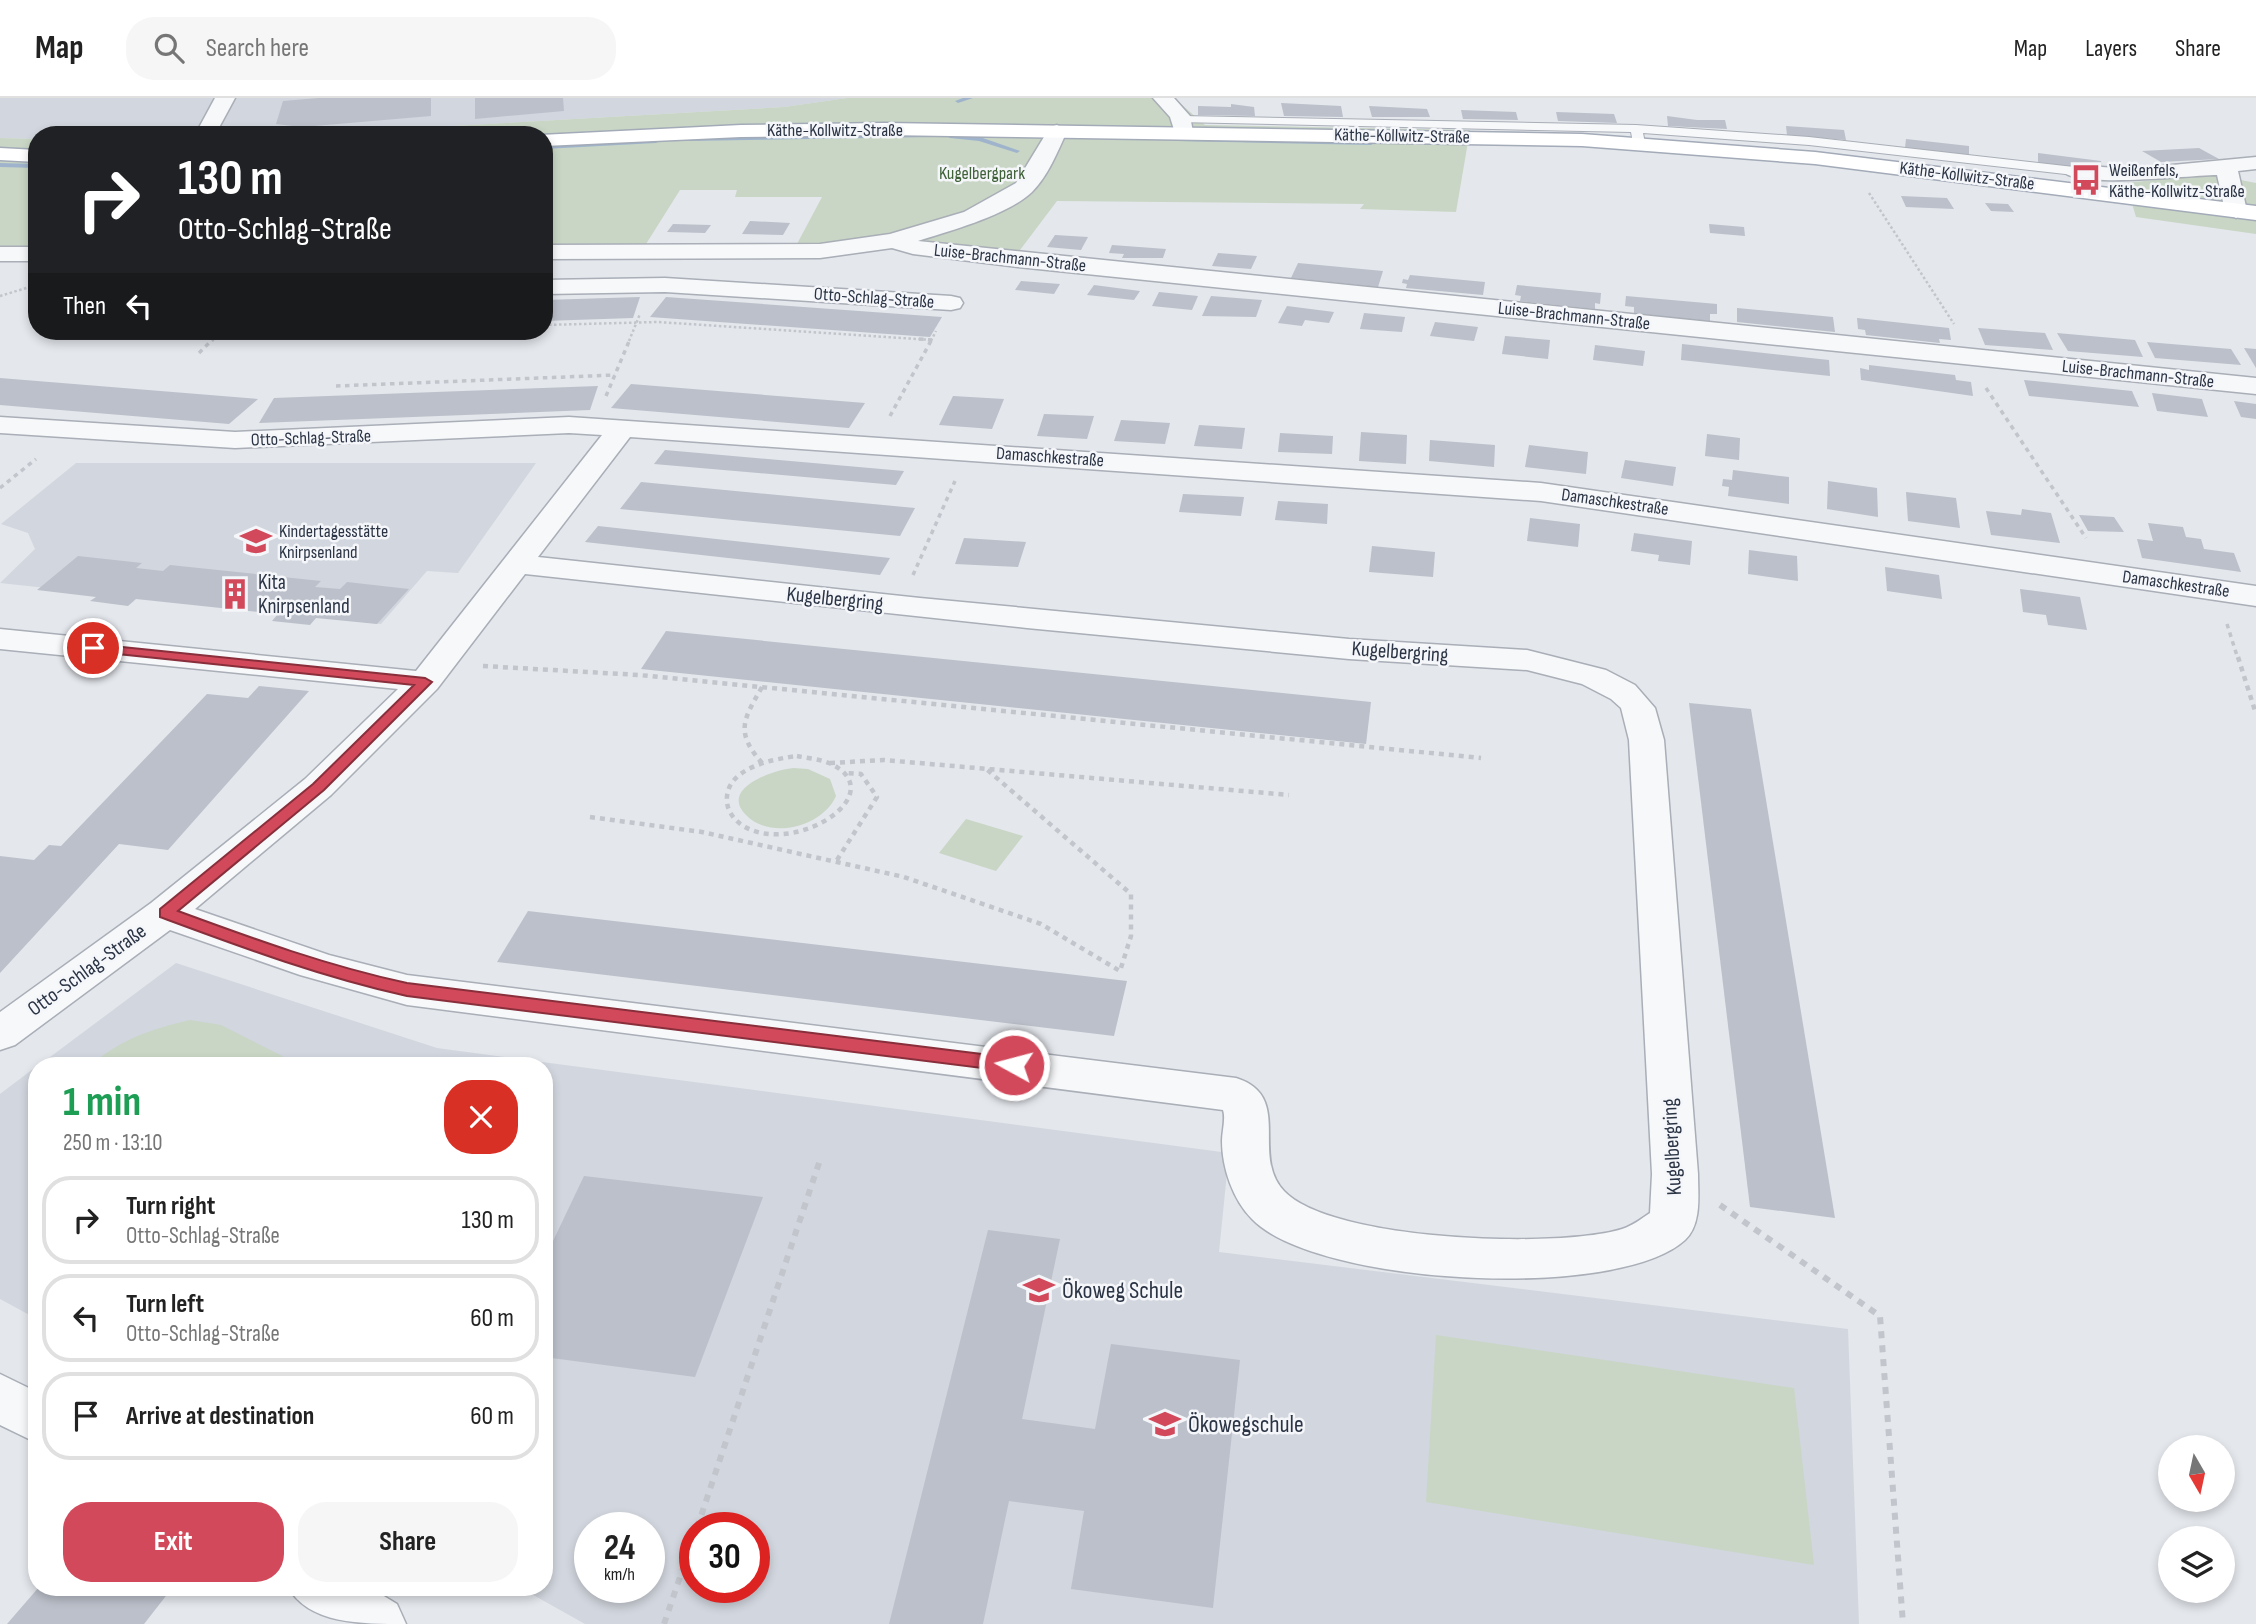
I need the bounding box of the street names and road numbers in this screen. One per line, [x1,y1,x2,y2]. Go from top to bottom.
street label: Käthe-Kollwitz-Straße [767,120,903,141]
street label: Käthe-Kollwitz-Straße [1334,124,1470,148]
street label: Käthe-Kollwitz-Straße [1898,157,2036,195]
street label: Luise-Brachmann-Straße [933,240,1087,276]
street label: Otto-Schlag-Straße [813,283,935,313]
street label: Luise-Brachmann-Straße [1497,298,1651,334]
street label: Luise-Brachmann-Straße [2061,356,2215,392]
street label: Otto-Schlag-Straße [250,425,372,451]
street label: Damaschkestraße [995,443,1105,471]
street label: Damaschkestraße [1560,484,1670,520]
street label: Damaschkestraße [2121,566,2231,602]
street label: Kugelbergring [785,582,885,616]
street label: Kugelbergring [1351,636,1449,668]
street label: Otto-Schlag-Straße [23,919,151,1021]
street label: Kugelbergring [1657,1098,1687,1196]

